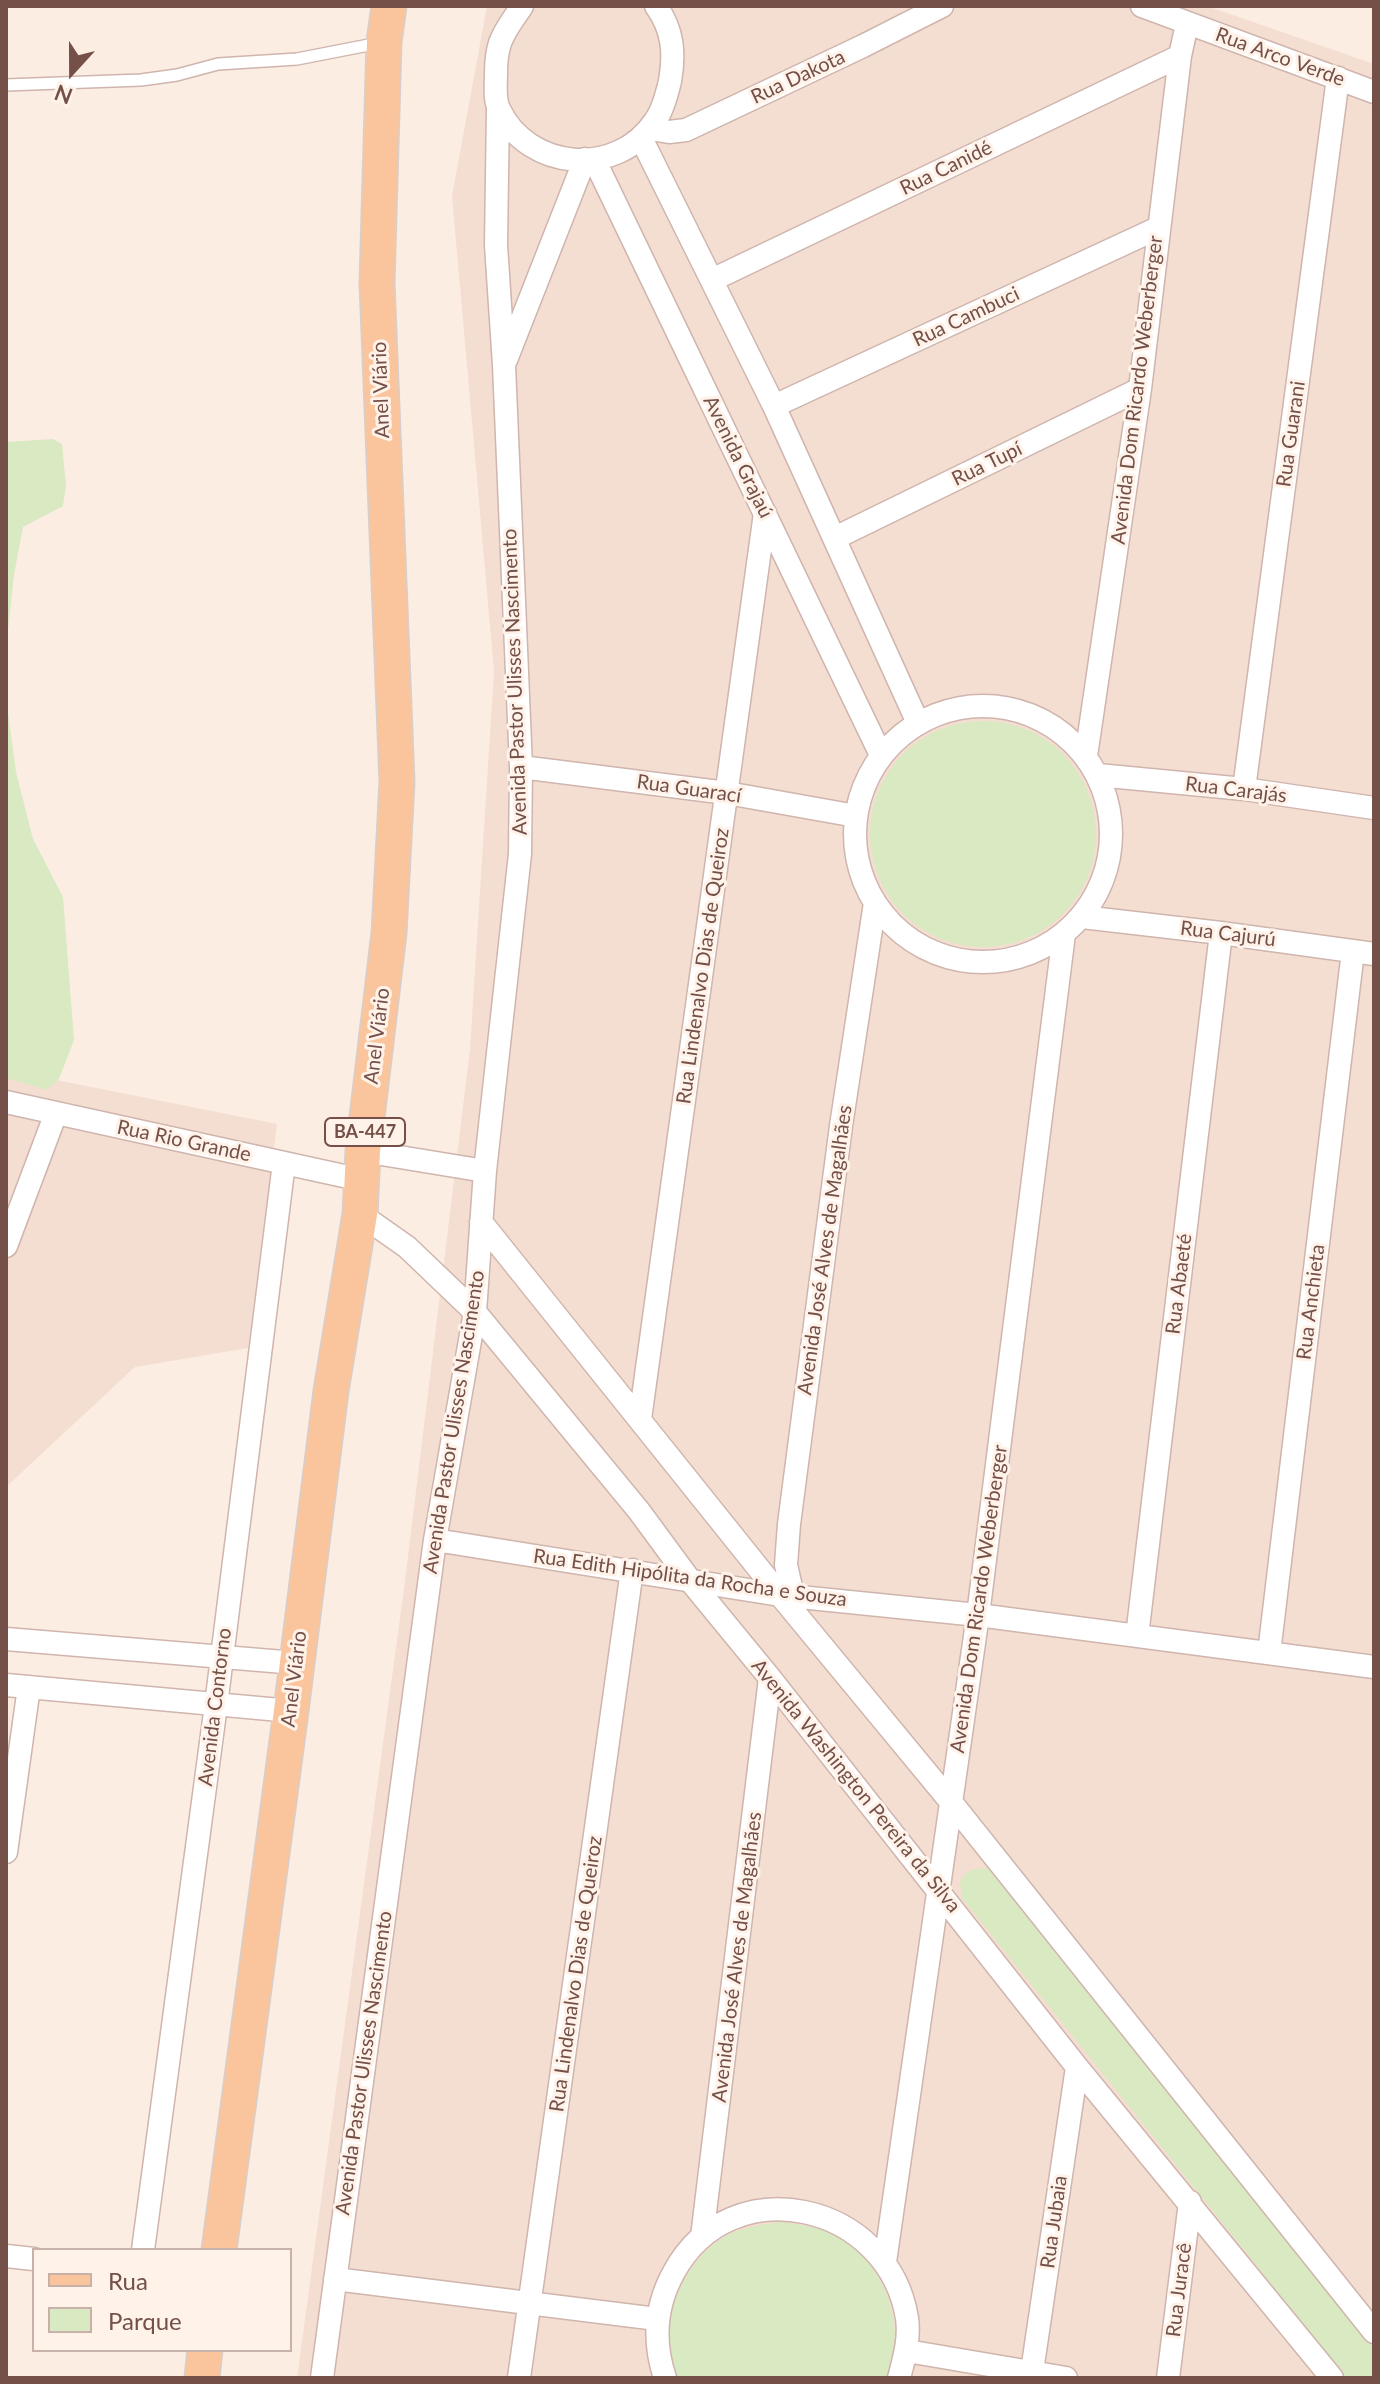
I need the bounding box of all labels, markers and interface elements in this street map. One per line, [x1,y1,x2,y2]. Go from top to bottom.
street label: Rua Arco Verde [1212,23,1348,91]
north arrow [32,32,112,112]
street label: Rua Dakota [747,45,849,109]
text: N [50,79,76,111]
street label: Rua Canidé [896,135,996,201]
street label: Avenida Dom Ricardo Weberberger [1106,234,1168,546]
street label: Rua Cambuci [909,282,1023,352]
street label: Anel Viário [367,341,395,439]
street label: Rua Guarani [1272,379,1310,489]
street label: Avenida Grajaú [698,392,778,522]
street label: Rua Tupí [948,437,1026,491]
street label: Avenida Pastor Ulisses Nascimento [498,528,532,836]
street label: Rua Guarací [635,770,743,808]
street label: Rua Carajás [1184,772,1288,808]
street label: Rua Lindenalvo Dias de Queiroz [672,826,734,1106]
street label: Rua Cajurú [1179,916,1277,952]
street label: Anel Viário [359,987,395,1085]
street label: Avenida José Alves de Magalhães [793,1104,857,1396]
street label: Rua Rio Grande [115,1115,253,1167]
road number: BA-447 [325,1118,405,1146]
street label: Rua Abaeté [1161,1232,1197,1336]
street label: Rua Anchieta [1292,1243,1330,1361]
street label: Avenida Pastor Ulisses Nascimento [418,1269,490,1575]
street label: Avenida Dom Ricardo Weberberger [945,1443,1013,1755]
street label: Rua Edith Hipólita da Rocha e Souza [532,1544,848,1612]
street label: Avenida Contorno [193,1626,237,1788]
street label: Anel Viário [276,1630,312,1728]
street label: Avenida Washington Pereira da Silva [746,1654,966,1918]
street label: Avenida José Alves de Magalhães [707,1810,767,2104]
street label: Rua Lindenalvo Dias de Queiroz [545,1834,607,2114]
street label: Avenida Pastor Ulisses Nascimento [331,1909,397,2217]
street label: Rua Jubaia [1036,2174,1072,2270]
street label: Rua Juracê [1161,2242,1197,2338]
legend [32,2248,292,2352]
text: Rua [108,2266,148,2295]
text: Parque [108,2306,182,2335]

